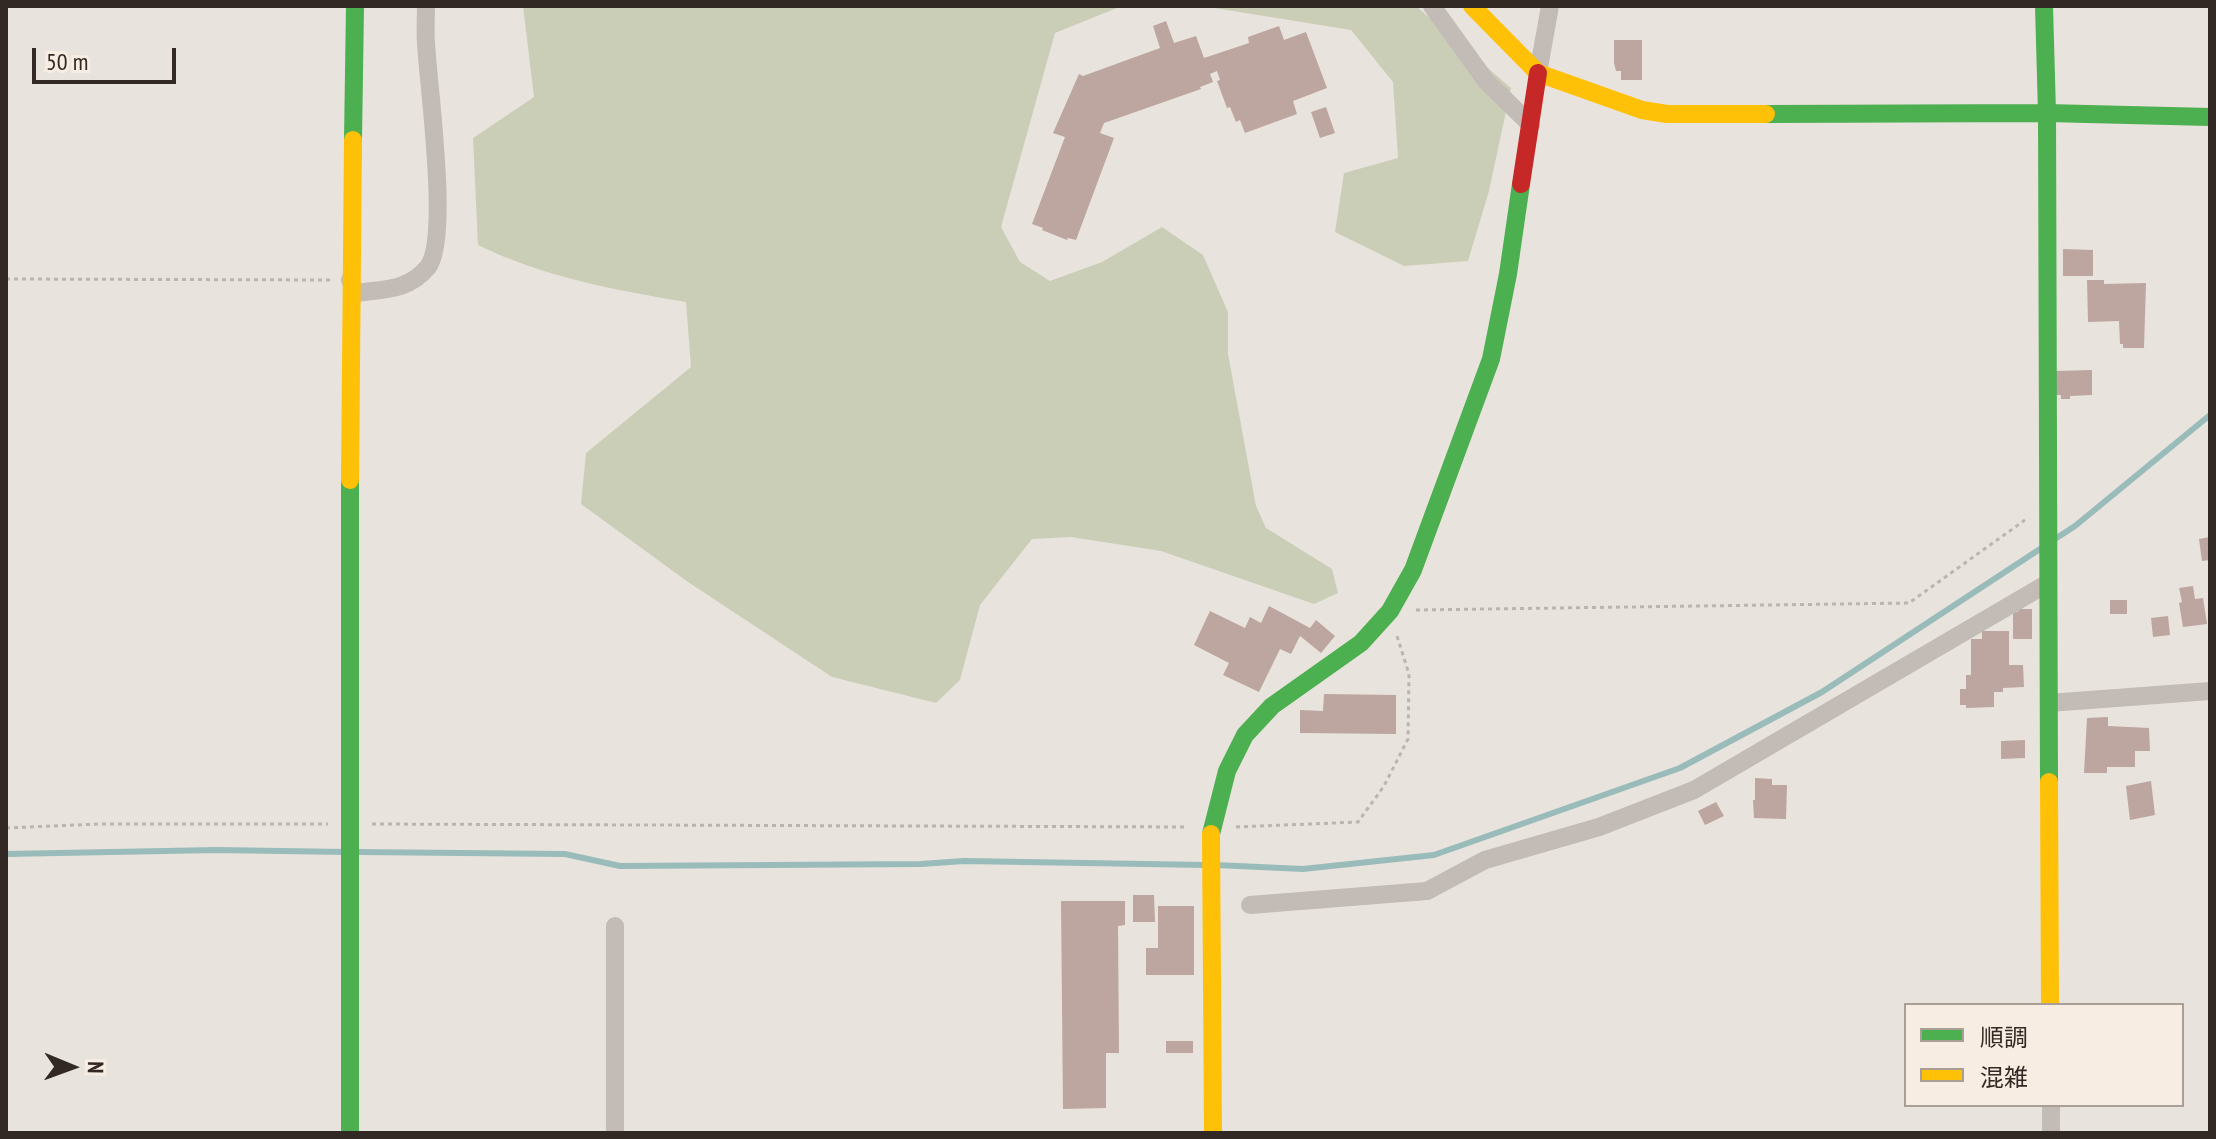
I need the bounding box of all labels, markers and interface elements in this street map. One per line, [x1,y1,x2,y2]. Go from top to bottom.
scale bar [36,32,180,82]
text: 50 m [46,46,88,77]
legend [1904,1003,2184,1107]
text: 順調 [1980,1022,2028,1053]
north arrow [32,1027,112,1107]
text: N [82,1061,110,1074]
text: 混雑 [1980,1062,2028,1093]

